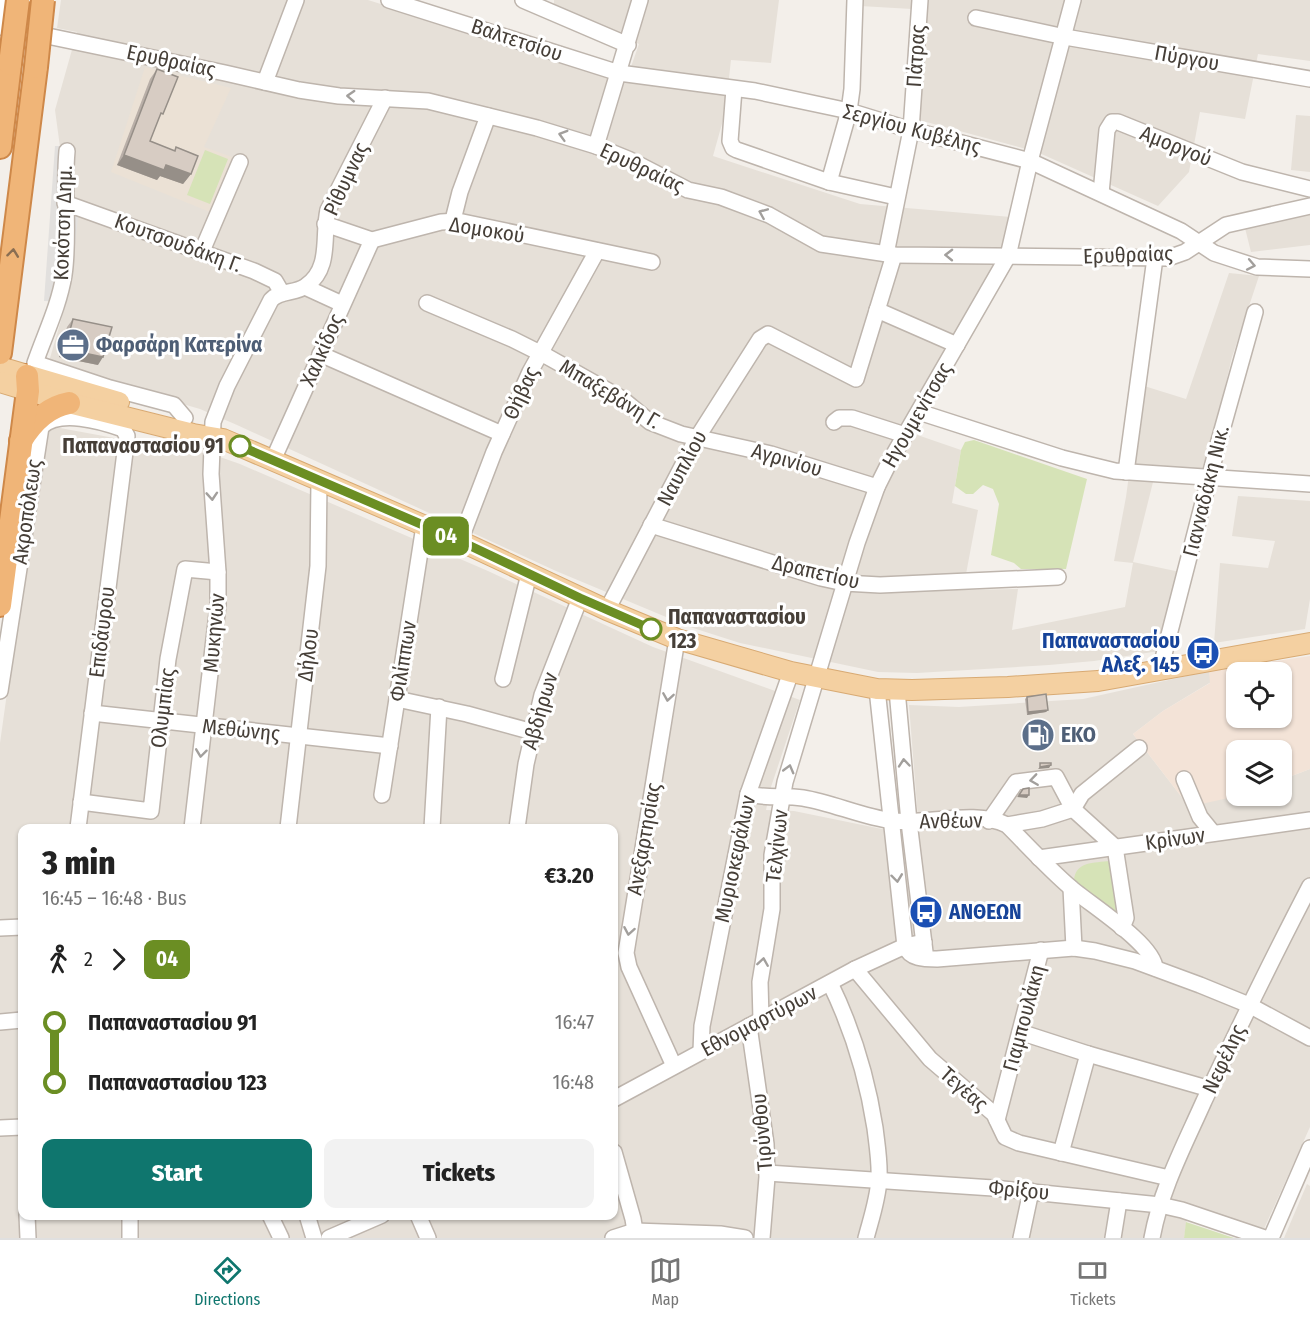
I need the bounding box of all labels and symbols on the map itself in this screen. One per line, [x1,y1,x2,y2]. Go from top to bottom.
street label: Βαλτετσίου [468,13,566,67]
street label: Πάτρας [901,24,931,88]
street label: Ερυθραίας [124,39,218,83]
street label: Πύργου [1153,40,1221,76]
one-way arrow [347,90,356,103]
street label: Σεργίου Κυβέλης [840,98,984,160]
street label: Αμοργού [1136,120,1216,172]
one-way arrow [558,130,569,142]
street label: Ερυθραίας [596,137,688,199]
street label: Ρίθυμνας [318,138,374,220]
street label: Κοκότση Δημ. [48,165,78,281]
street label: Κουτσουδάκη Γ. [111,208,245,278]
one-way arrow [758,208,769,220]
street label: Δομοκού [447,211,527,249]
street label: Ερυθραίας [1083,240,1174,270]
one-way arrow [6,248,18,257]
one-way arrow [945,249,954,261]
one-way arrow [1245,258,1255,271]
street label: Χαλκίδος [295,310,349,390]
office icon: Φαρσάρη Κατερίνα [55,327,91,363]
place label: Φαρσάρη Κατερίνα [96,332,263,358]
street label: Μπαξεβάνη Γ. [555,354,665,434]
street label: Ηγουμενίτσας [876,358,958,472]
street label: Θήβας [497,362,545,424]
street label: Γιανναδάκη Νικ. [1177,423,1235,559]
street label: Ναυπλίου [651,426,713,510]
place label: Παπαναστασίου 91 [62,433,224,459]
marker: Παπαναστασίου 91 [229,435,251,457]
street label: Αγρινίου [749,438,825,482]
street label: Ακροπόλεως [7,458,47,566]
one-way arrow [206,491,219,500]
line badge: 04 [419,516,473,556]
street label: Δραπετίου [770,549,862,595]
street label: Επιδάυρου [83,585,121,679]
street label: Μυκηνών [198,592,230,674]
place label: Παπαναστασίου 123 [668,604,806,654]
marker: Παπαναστασίου 123 [640,618,662,640]
street label: Φιλίππων [384,619,422,703]
street label: Δήλου [292,627,324,683]
place label: Παπαναστασίου Αλεξ. 145 [1042,628,1180,678]
bus stop icon: Παπαναστασίου Αλεξ. 145 [1185,635,1221,671]
street label: Ολυμπίας [145,666,181,750]
street label: Αβδήρων [517,669,563,753]
one-way arrow [662,692,675,702]
street label: Μεθώνης [201,713,281,747]
fuel station icon: EKO [1020,717,1056,753]
place label: EKO [1061,722,1096,748]
one-way arrow [196,748,208,757]
one-way arrow [898,759,911,768]
one-way arrow [782,764,794,775]
one-way arrow [1029,773,1039,785]
street label: Ανεξαρτησίας [621,781,667,897]
street label: Μυριοκεφάλων [709,793,761,925]
street label: Ανθέων [919,807,983,835]
street label: Τελχίνων [760,808,794,884]
street label: Κρίνων [1143,822,1207,856]
one-way arrow [891,874,903,883]
bus stop icon: ΑΝΘΕΩΝ [908,894,944,930]
place label: ΑΝΘΕΩΝ [948,899,1022,925]
one-way arrow [623,925,636,935]
one-way arrow [757,957,769,966]
street label: Γιαμπουλάκη [997,962,1051,1074]
street label: Εθνομαρτύρων [697,980,821,1062]
street label: Νεφέλης [1197,1020,1251,1098]
street label: Τεγέας [935,1061,993,1117]
street label: Τιρύνθου [746,1092,778,1172]
street label: Φρίξου [987,1174,1051,1206]

